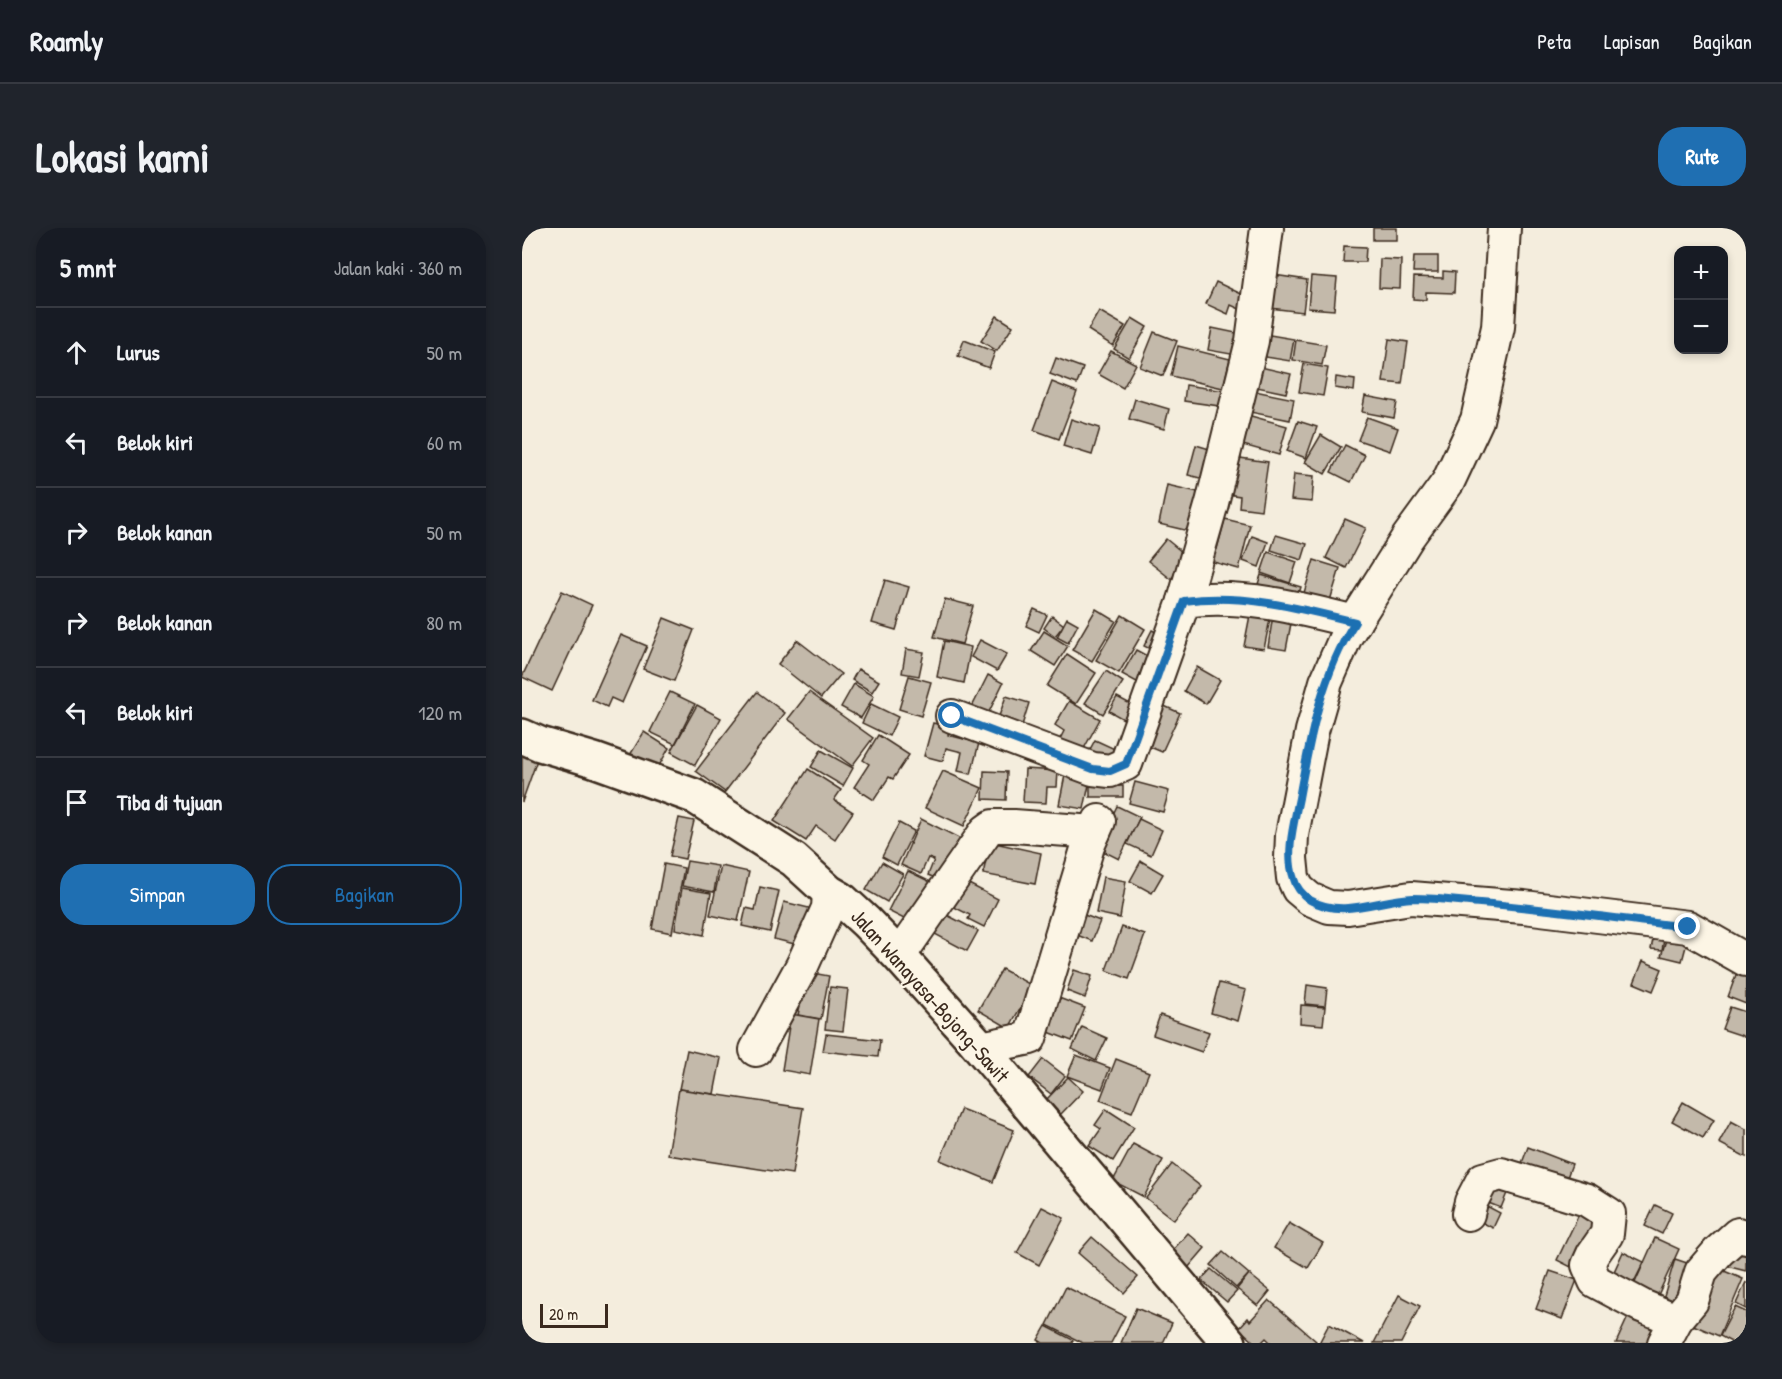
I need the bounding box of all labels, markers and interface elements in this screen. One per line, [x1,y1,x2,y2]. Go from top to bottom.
text: Roamly [30,22,103,60]
text: Peta [1537,27,1571,56]
text: Lapisan [1604,27,1660,56]
text: Bagikan [1693,27,1752,56]
button: Rute [1658,127,1746,186]
text: Lokasi kami [36,128,210,185]
map controls [1674,246,1728,354]
button: + [1674,246,1728,300]
text: 5 mnt [60,250,115,285]
text: Jalan kaki · 360 m [334,254,462,281]
button: − [1674,300,1728,354]
icon: ahead [60,336,93,369]
text: Lurus [117,337,160,367]
text: 50 m [426,339,462,366]
icon: left [60,426,93,459]
text: Belok kiri [117,427,193,457]
text: 60 m [427,429,462,456]
icon: right [60,516,93,549]
text: Belok kanan [117,517,212,547]
text: 50 m [426,519,462,546]
icon: right [60,606,93,639]
text: Belok kanan [117,607,212,637]
text: 80 m [426,609,462,636]
icon: left [60,696,93,729]
text: Belok kiri [117,697,193,727]
text: 120 m [418,699,462,726]
route start [938,702,964,728]
icon: arrive [60,786,93,819]
text: Tiba di tujuan [117,787,222,817]
button: Simpan [60,864,255,925]
button: Bagikan [267,864,462,925]
street label: Jalan Wanayasa-Bojong-Sawit [845,903,1017,1089]
route end [1674,913,1700,939]
scale bar [540,1301,608,1328]
text: 20 m [549,1303,578,1325]

